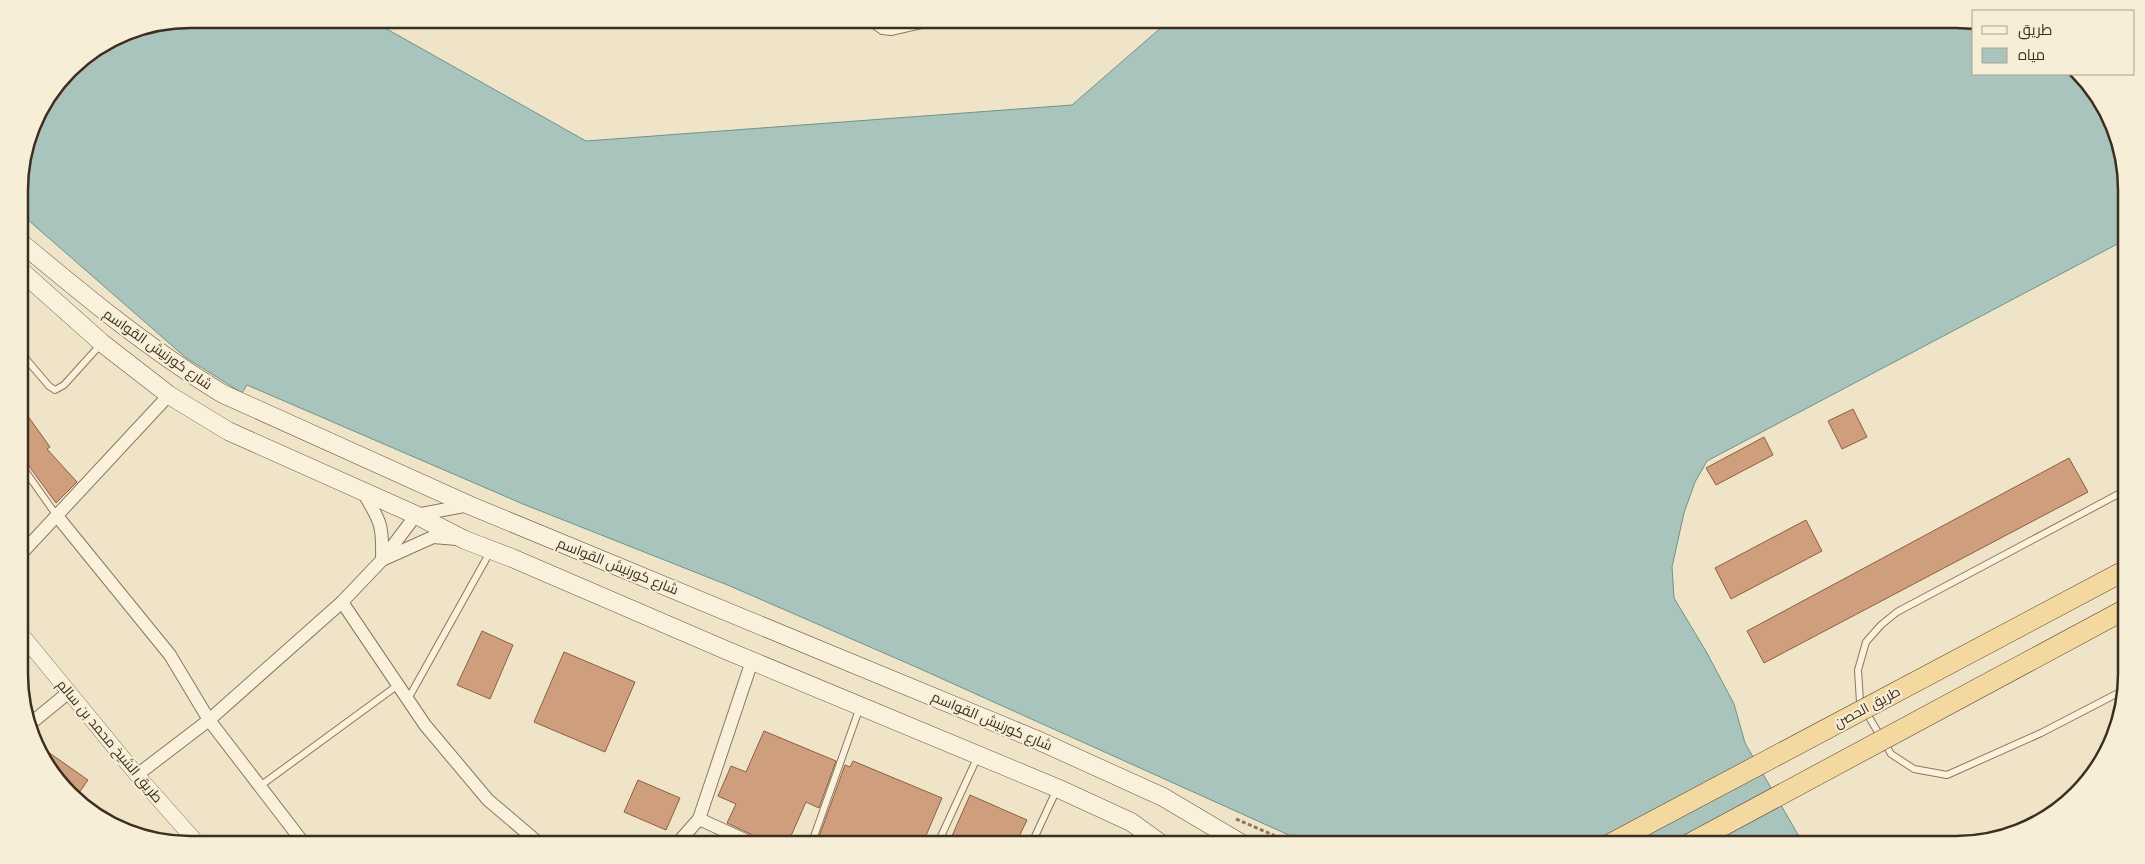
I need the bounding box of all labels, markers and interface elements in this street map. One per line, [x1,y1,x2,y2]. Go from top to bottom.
legend [1972,10,2135,75]
text: طريق [2018,21,2052,40]
text: مياه [2018,46,2045,64]
street label: شارع كورنيش القواسم [99,305,216,394]
street label: شارع كورنيش القواسم [554,534,681,599]
street label: طريق الشيخ محمد بن سالم [52,676,166,807]
street label: طريق الحصن [1831,683,1903,732]
street label: شارع كورنيش القواسم [929,688,1055,755]

